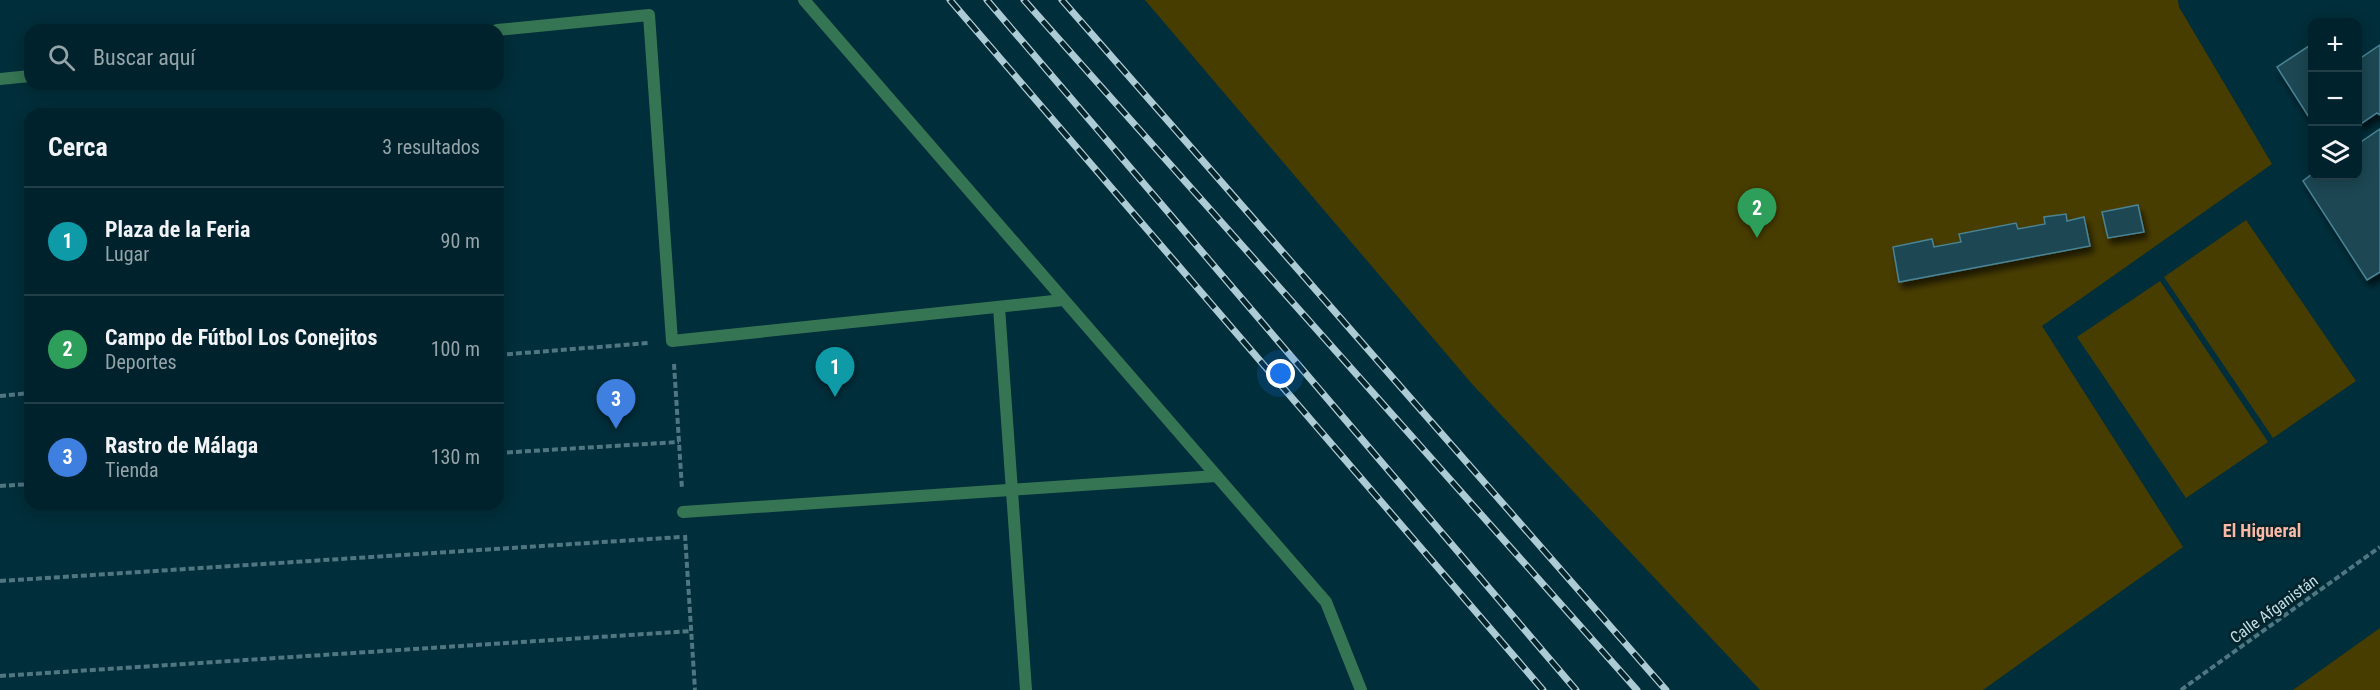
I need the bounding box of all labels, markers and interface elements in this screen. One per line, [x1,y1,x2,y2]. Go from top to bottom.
map controls [2308,18,2362,180]
button: + [2308,18,2362,72]
search box [24,24,504,90]
icon: search [45,41,78,74]
text: Buscar aquí [93,45,196,70]
button: − [2308,72,2362,126]
button: layers [2308,126,2362,180]
text: Cerca [48,132,108,162]
text: 3 resultados [382,135,480,159]
pin: 2 [1738,188,1776,238]
text: Plaza de la Feria [105,217,250,242]
text: 1 [62,229,73,253]
text: 90 m [441,229,480,253]
text: Lugar [105,242,149,266]
text: Campo de Fútbol Los Conejitos [105,325,378,350]
text: 2 [62,337,73,361]
text: 100 m [431,337,480,361]
pin: 1 [816,348,854,397]
text: Deportes [105,350,177,374]
your location [1266,359,1295,388]
pin: 3 [596,380,636,429]
text: Rastro de Málaga [105,433,258,458]
text: 3 [62,445,73,469]
text: 130 m [431,445,480,469]
text: Tienda [105,458,159,482]
district label: El Higueral [2223,520,2301,541]
street label: Calle Afganistán [2226,571,2322,647]

